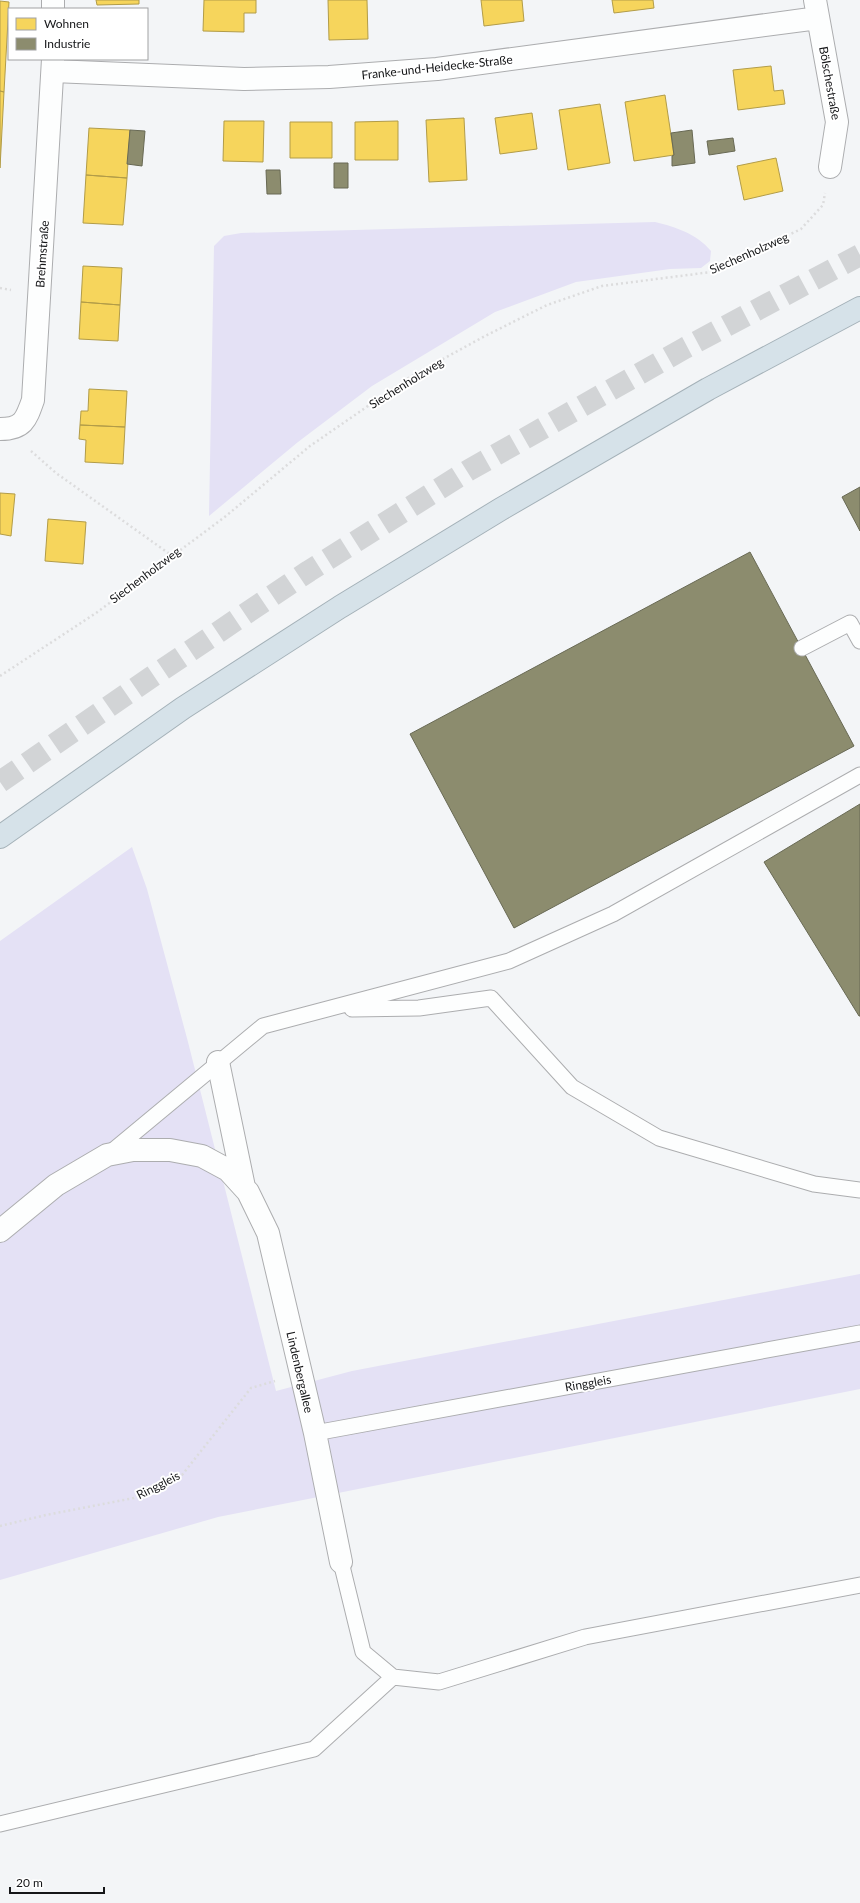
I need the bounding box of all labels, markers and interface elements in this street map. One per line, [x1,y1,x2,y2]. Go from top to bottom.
legend [8,8,148,60]
text: Wohnen [44,16,89,31]
text: Industrie [44,36,90,51]
street label: Bölschestraße [816,45,844,121]
street label: Franke-und-Heidecke-Straße [361,52,513,82]
street label: Brehmstraße [32,220,52,288]
street label: Siechenholzweg [707,229,791,277]
street label: Siechenholzweg [366,354,446,412]
street label: Siechenholzweg [107,543,183,607]
street label: Lindenbergallee [283,1330,317,1414]
street label: Ringgleis [564,1372,612,1394]
street label: Ringgleis [134,1468,182,1502]
scale bar [10,1869,104,1895]
text: 20 m [16,1875,43,1890]

